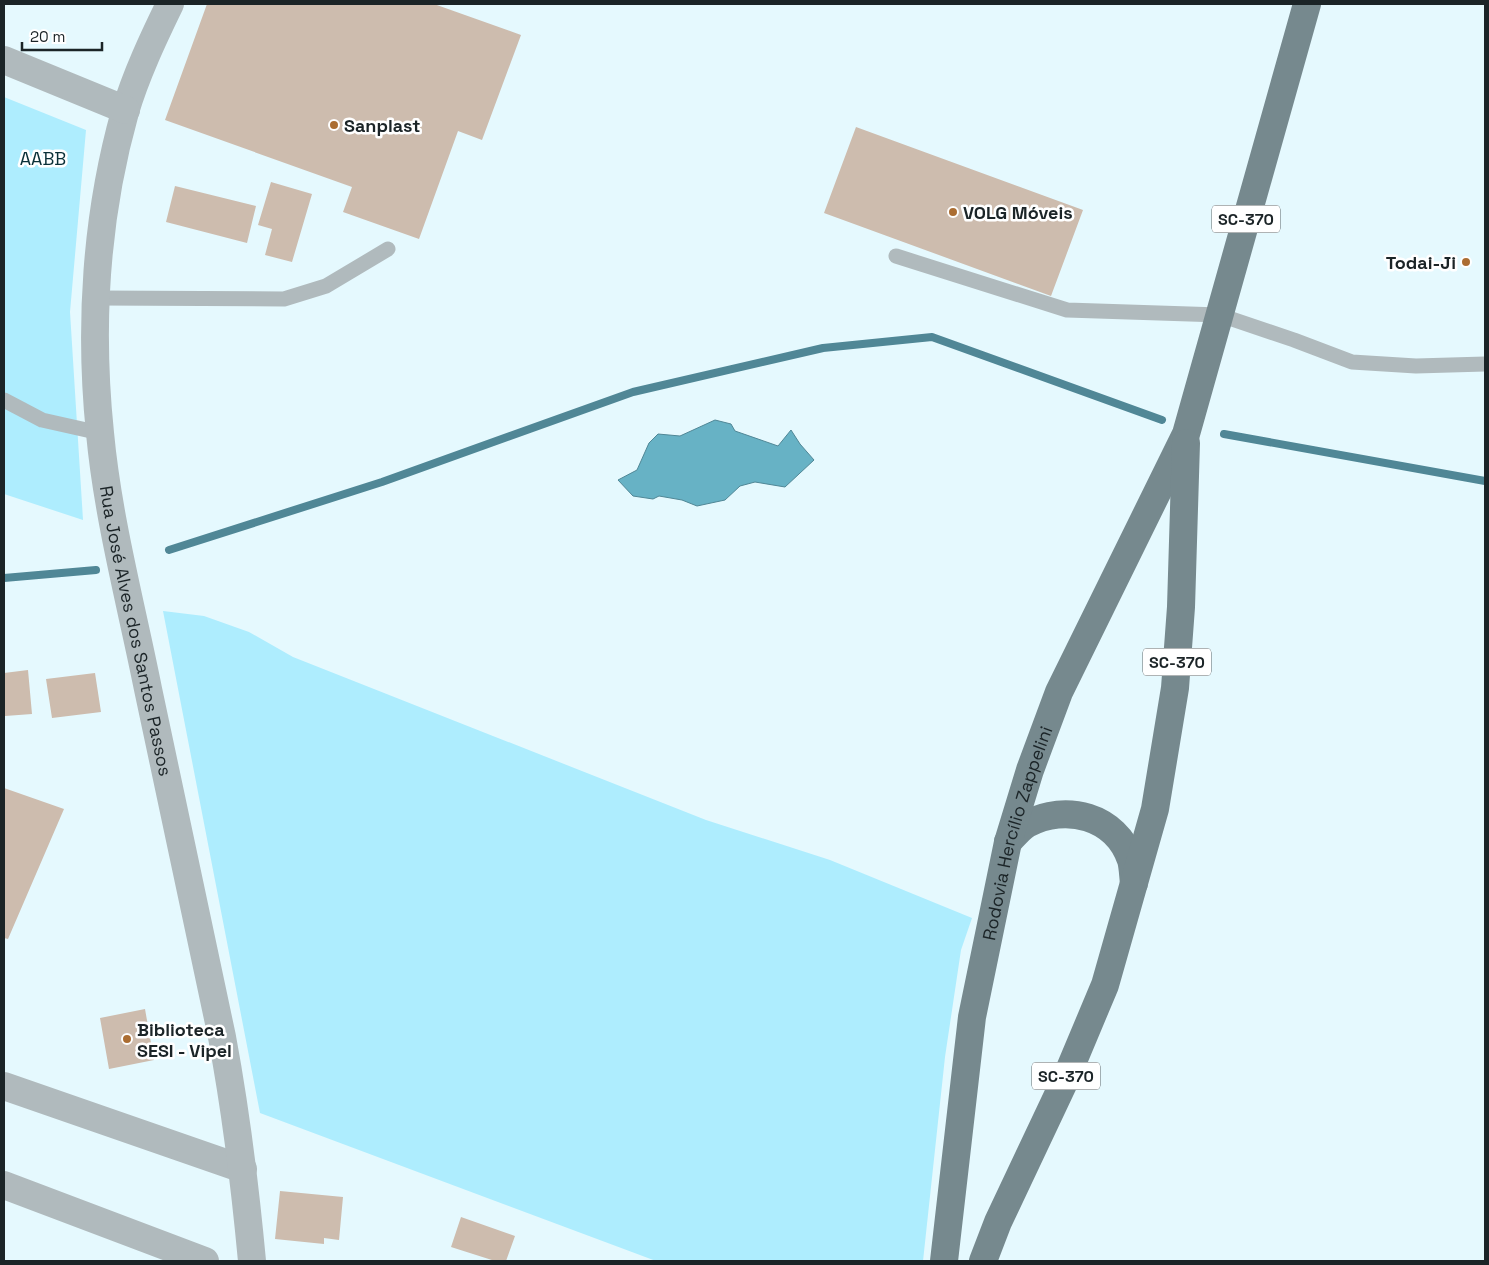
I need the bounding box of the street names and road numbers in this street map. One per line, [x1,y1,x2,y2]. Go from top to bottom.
road number: SC-370 [1212,205,1280,232]
street label: Rua José Alves dos Santos Passos [95,484,178,778]
road number: SC-370 [1143,649,1211,676]
street label: Rodovia Hercílio Zappelini [977,723,1057,942]
road number: SC-370 [1032,1062,1100,1090]

